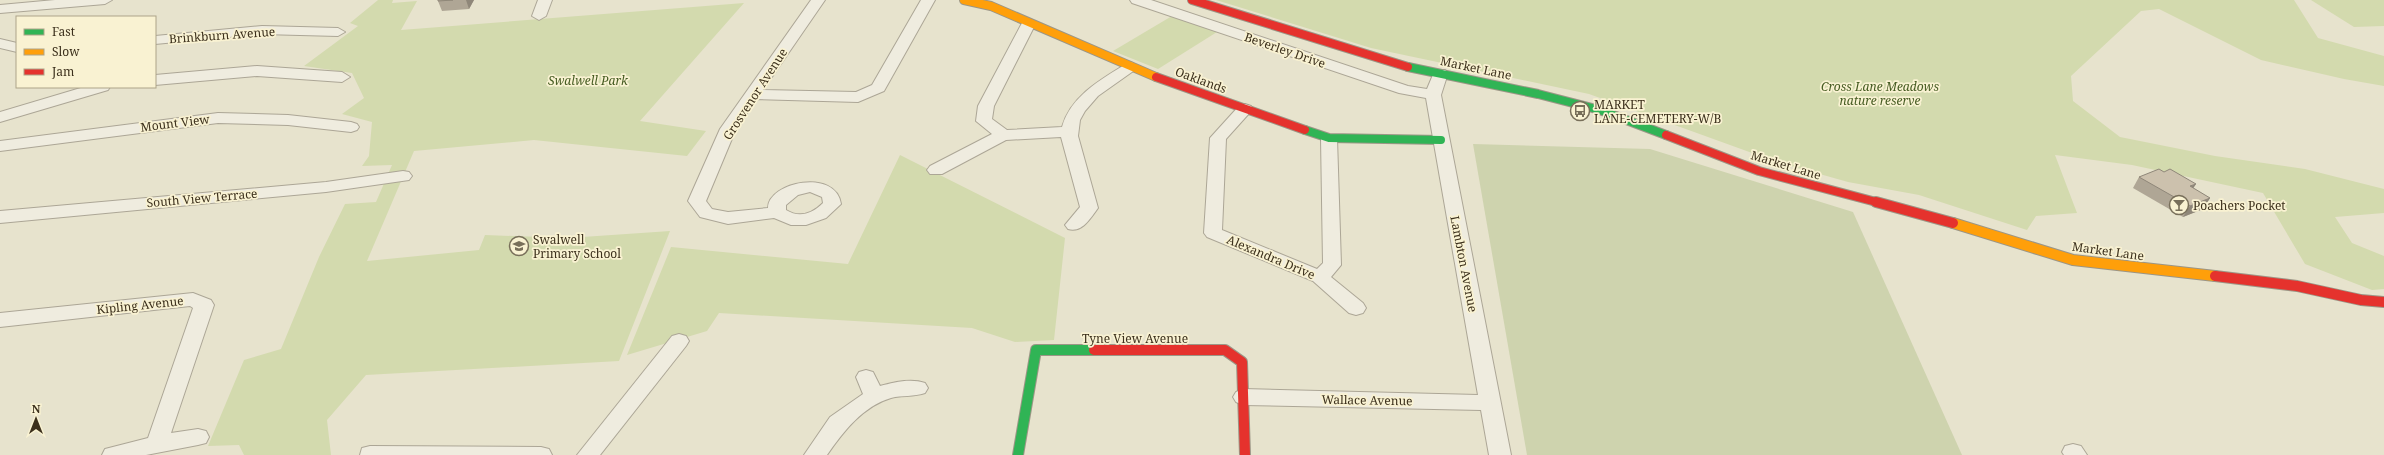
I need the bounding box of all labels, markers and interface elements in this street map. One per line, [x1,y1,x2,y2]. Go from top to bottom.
legend [16,16,156,88]
text: Fast [52,23,75,40]
street label: Brinkburn Avenue [168,23,276,47]
street label: Beverley Drive [1242,28,1328,72]
text: Slow [52,43,80,60]
street label: Grosvenor Avenue [719,45,791,143]
street label: Market Lane [1439,52,1513,84]
text: Jam [51,63,74,80]
street label: Oaklands [1173,63,1229,97]
park label: Swalwell Park [548,72,629,89]
park label: Cross Lane Meadows nature reserve [1821,78,1939,109]
place label: MARKET LANE-CEMETERY-W/B [1594,96,1721,127]
bus stop icon: MARKET LANE-CEMETERY-W/B [1569,100,1591,122]
street label: Mount View [139,110,211,136]
street label: Market Lane [1749,146,1823,184]
street label: South View Terrace [146,185,258,211]
bar icon: Poachers Pocket [2168,194,2190,216]
place label: Poachers Pocket [2193,197,2286,214]
street label: Lambton Avenue [1446,214,1482,314]
place label: Swalwell Primary School [533,231,621,262]
street label: Alexandra Drive [1224,231,1318,283]
school or university icon: Swalwell Primary School [508,235,530,257]
street label: Market Lane [2071,238,2145,264]
street label: Kipling Avenue [96,292,184,318]
street label: Tyne View Avenue [1082,330,1188,347]
street label: Wallace Avenue [1321,391,1413,409]
north arrow [16,399,56,439]
text: N [32,401,41,416]

